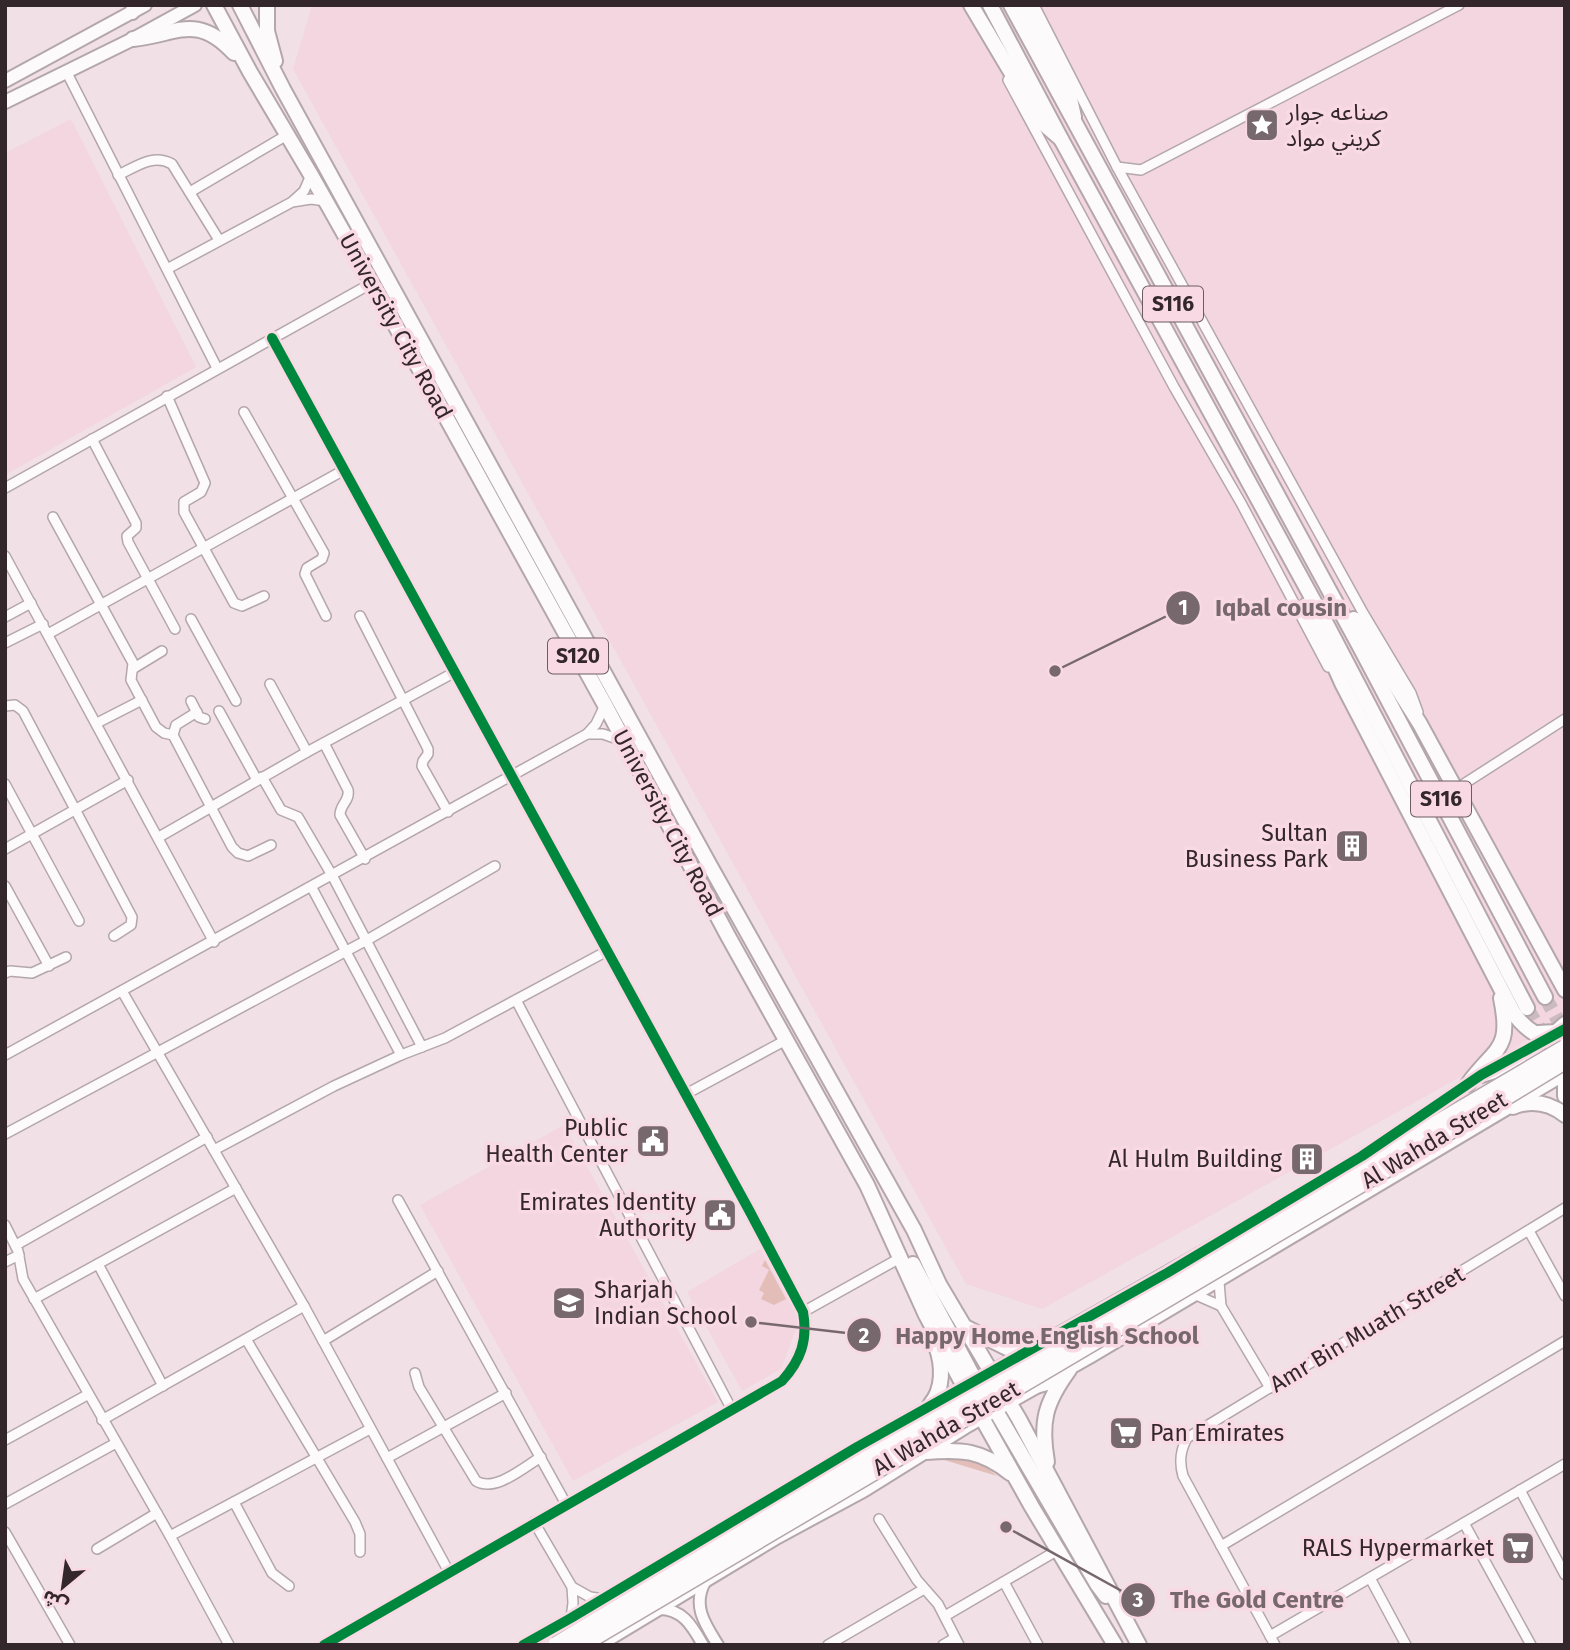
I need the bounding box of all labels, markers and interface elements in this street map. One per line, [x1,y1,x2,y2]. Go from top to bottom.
place label: صناعه جوار كريني مواد [1285,98,1389,155]
place icon: صناعه جوار كريني مواد [1243,106,1281,144]
street label: University City Road [333,228,459,424]
road number: S116 [1143,286,1203,322]
callout: Iqbal cousin [1166,585,1361,630]
text: Iqbal cousin [1215,594,1347,622]
text: 1 [1178,595,1188,621]
road number: S120 [548,638,608,674]
street label: University City Road [607,724,729,922]
road number: S116 [1411,782,1471,816]
place label: Sultan Business Park [1185,819,1328,873]
building icon: Sultan Business Park [1333,827,1371,865]
street label: Al Wahda Street [1356,1085,1513,1195]
place label: Public Health Center [485,1114,628,1168]
public building icon: Public Health Center [634,1122,672,1160]
building icon: Al Hulm Building [1288,1140,1326,1178]
place label: Al Hulm Building [1108,1145,1282,1173]
place label: Emirates Identity Authority [519,1188,697,1242]
public building icon: Emirates Identity Authority [701,1196,739,1234]
street label: Amr Bin Muath Street [1265,1259,1470,1398]
place label: Sharjah Indian School [594,1276,737,1330]
school or university icon: Sharjah Indian School [550,1284,588,1322]
callout: Happy Home English School [847,1313,1213,1358]
text: Happy Home English School [895,1322,1200,1350]
text: 2 [859,1323,870,1349]
street label: Al Wahda Street [868,1374,1025,1481]
supermarket icon: Pan Emirates [1107,1414,1145,1452]
place label: Pan Emirates [1150,1419,1284,1447]
supermarket icon: RALS Hypermarket [1499,1529,1537,1567]
place label: RALS Hypermarket [1302,1534,1495,1562]
north arrow [28,1552,98,1622]
callout: The Gold Centre [1121,1577,1358,1622]
text: ش [38,1585,72,1618]
text: The Gold Centre [1170,1586,1344,1614]
text: 3 [1132,1587,1144,1613]

